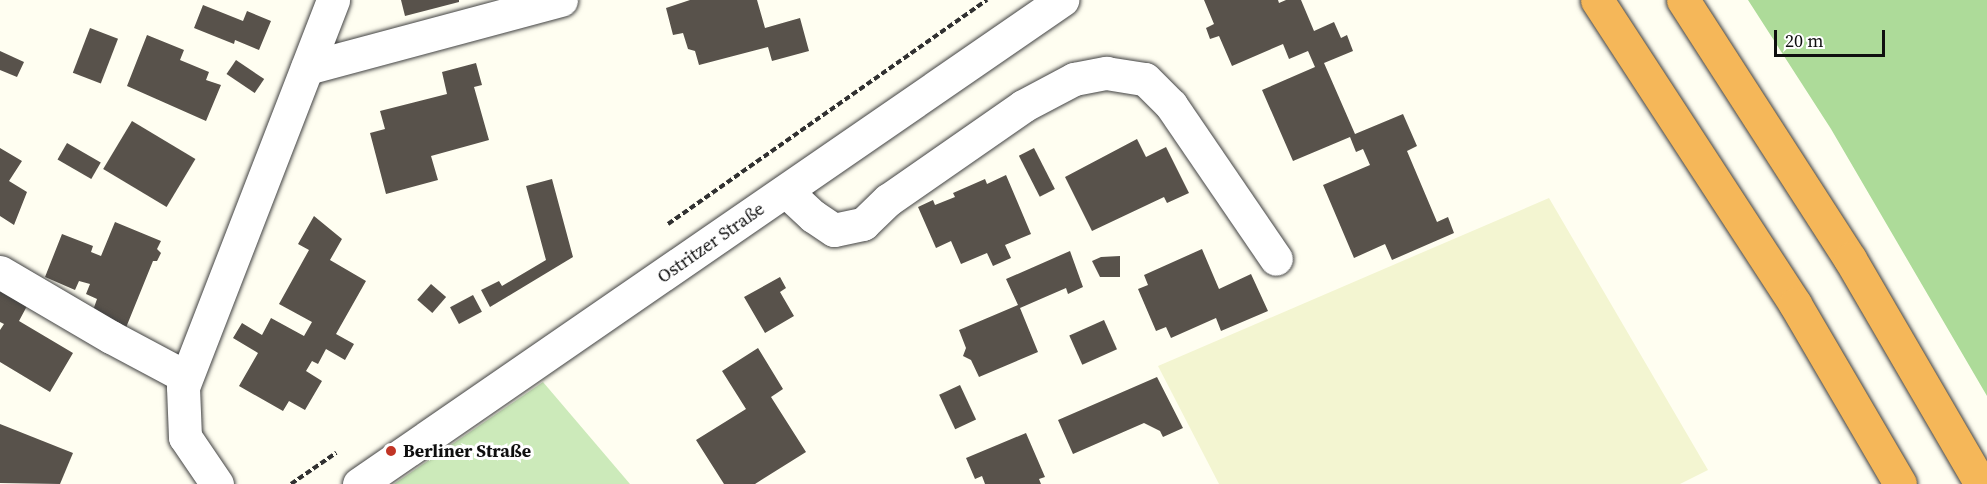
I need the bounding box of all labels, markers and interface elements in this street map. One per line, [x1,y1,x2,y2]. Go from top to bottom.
scale bar [1777,18,1888,56]
text: 20 m [1785,28,1823,53]
street label: Ostritzer Straße [653,198,769,288]
place label: Berliner Straße [403,440,531,462]
marker: Berliner Straße [384,444,398,458]

